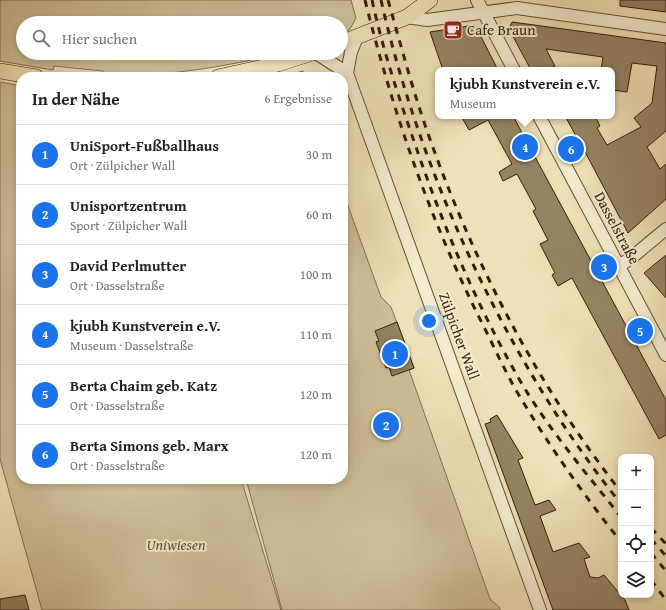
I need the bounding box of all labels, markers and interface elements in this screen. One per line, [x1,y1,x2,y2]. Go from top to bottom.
search box [16,16,348,60]
cafe icon: Cafe Braun [442,19,464,41]
place label: Cafe Braun [467,19,536,40]
icon: search [30,27,52,49]
text: Hier suchen [62,28,137,49]
popup [435,67,615,119]
text: kjubh Kunstverein e.V. [450,73,600,94]
text: In der Nähe [32,86,120,111]
text: 6 Ergebnisse [264,89,332,108]
text: Museum [450,94,496,113]
pin: 4 [512,132,538,162]
pin: 6 [558,134,584,164]
text: UniSport-Fußballhaus [70,135,219,156]
text: 1 [42,145,48,164]
text: 30 m [306,145,332,164]
text: Ort · Zülpicher Wall [70,156,175,175]
street label: Dasselstraße [589,188,645,268]
text: Unisportzentrum [70,195,187,216]
text: 2 [42,205,48,224]
text: 60 m [306,205,332,224]
text: Sport · Zülpicher Wall [70,216,187,235]
pin: 3 [591,252,617,282]
text: David Perlmutter [70,255,186,276]
text: 3 [42,265,48,284]
text: 100 m [300,265,332,284]
text: Ort · Dasselstraße [70,276,165,295]
street label: Zülpicher Wall [434,289,485,382]
your location [419,311,439,331]
text: kjubh Kunstverein e.V. [70,315,221,336]
pin: 5 [627,316,653,346]
text: 4 [42,325,48,344]
text: 110 m [300,325,332,344]
text: Museum · Dasselstraße [70,336,193,355]
pin: 1 [382,339,408,369]
text: Berta Chaim geb. Katz [70,375,217,396]
text: 5 [42,385,48,404]
text: 120 m [300,385,332,404]
text: Ort · Dasselstraße [70,396,165,415]
pin: 2 [373,410,399,440]
text: Berta Simons geb. Marx [70,435,229,456]
text: 6 [42,445,48,464]
text: 120 m [300,445,332,464]
map controls [618,454,654,598]
button: + [618,454,654,490]
text: Ort · Dasselstraße [70,456,165,475]
button: − [618,490,654,526]
button: locate [618,526,654,562]
park label: Uniwiesen [146,534,206,555]
button: layers [618,562,654,598]

